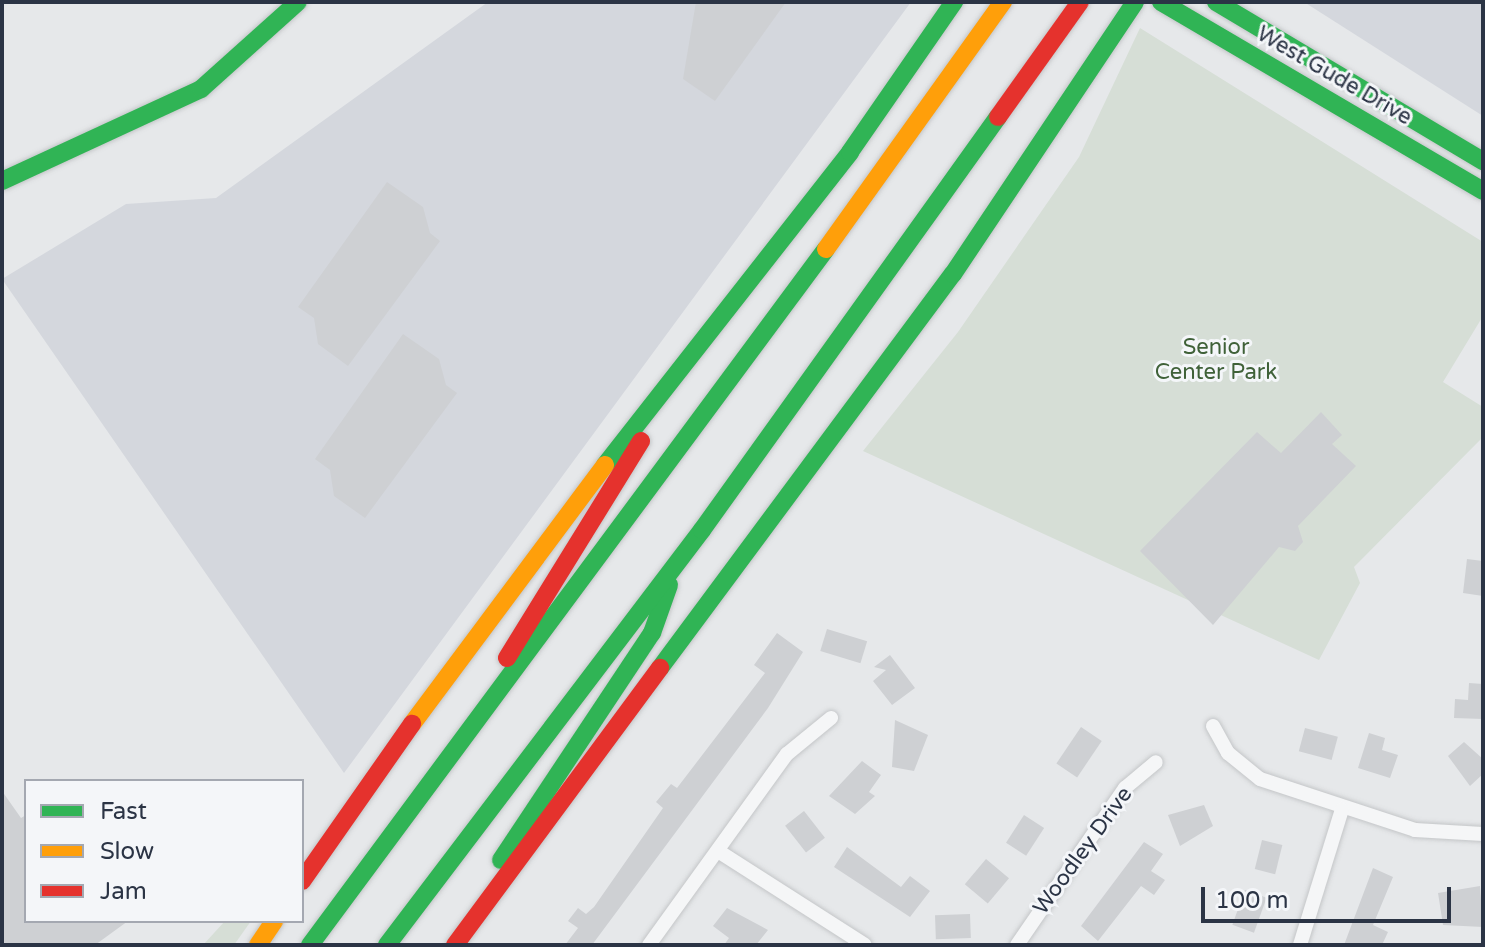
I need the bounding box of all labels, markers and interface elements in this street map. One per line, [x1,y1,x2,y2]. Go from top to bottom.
street label: West Gude Drive [1252,21,1416,131]
park label: Senior Center Park [1155,334,1277,386]
legend [24,779,304,923]
street label: Woodley Drive [1028,782,1138,920]
text: Fast [100,797,147,826]
text: Slow [100,837,154,866]
scale bar [1205,871,1455,921]
text: Jam [100,877,147,906]
text: 100 m [1215,886,1289,915]

